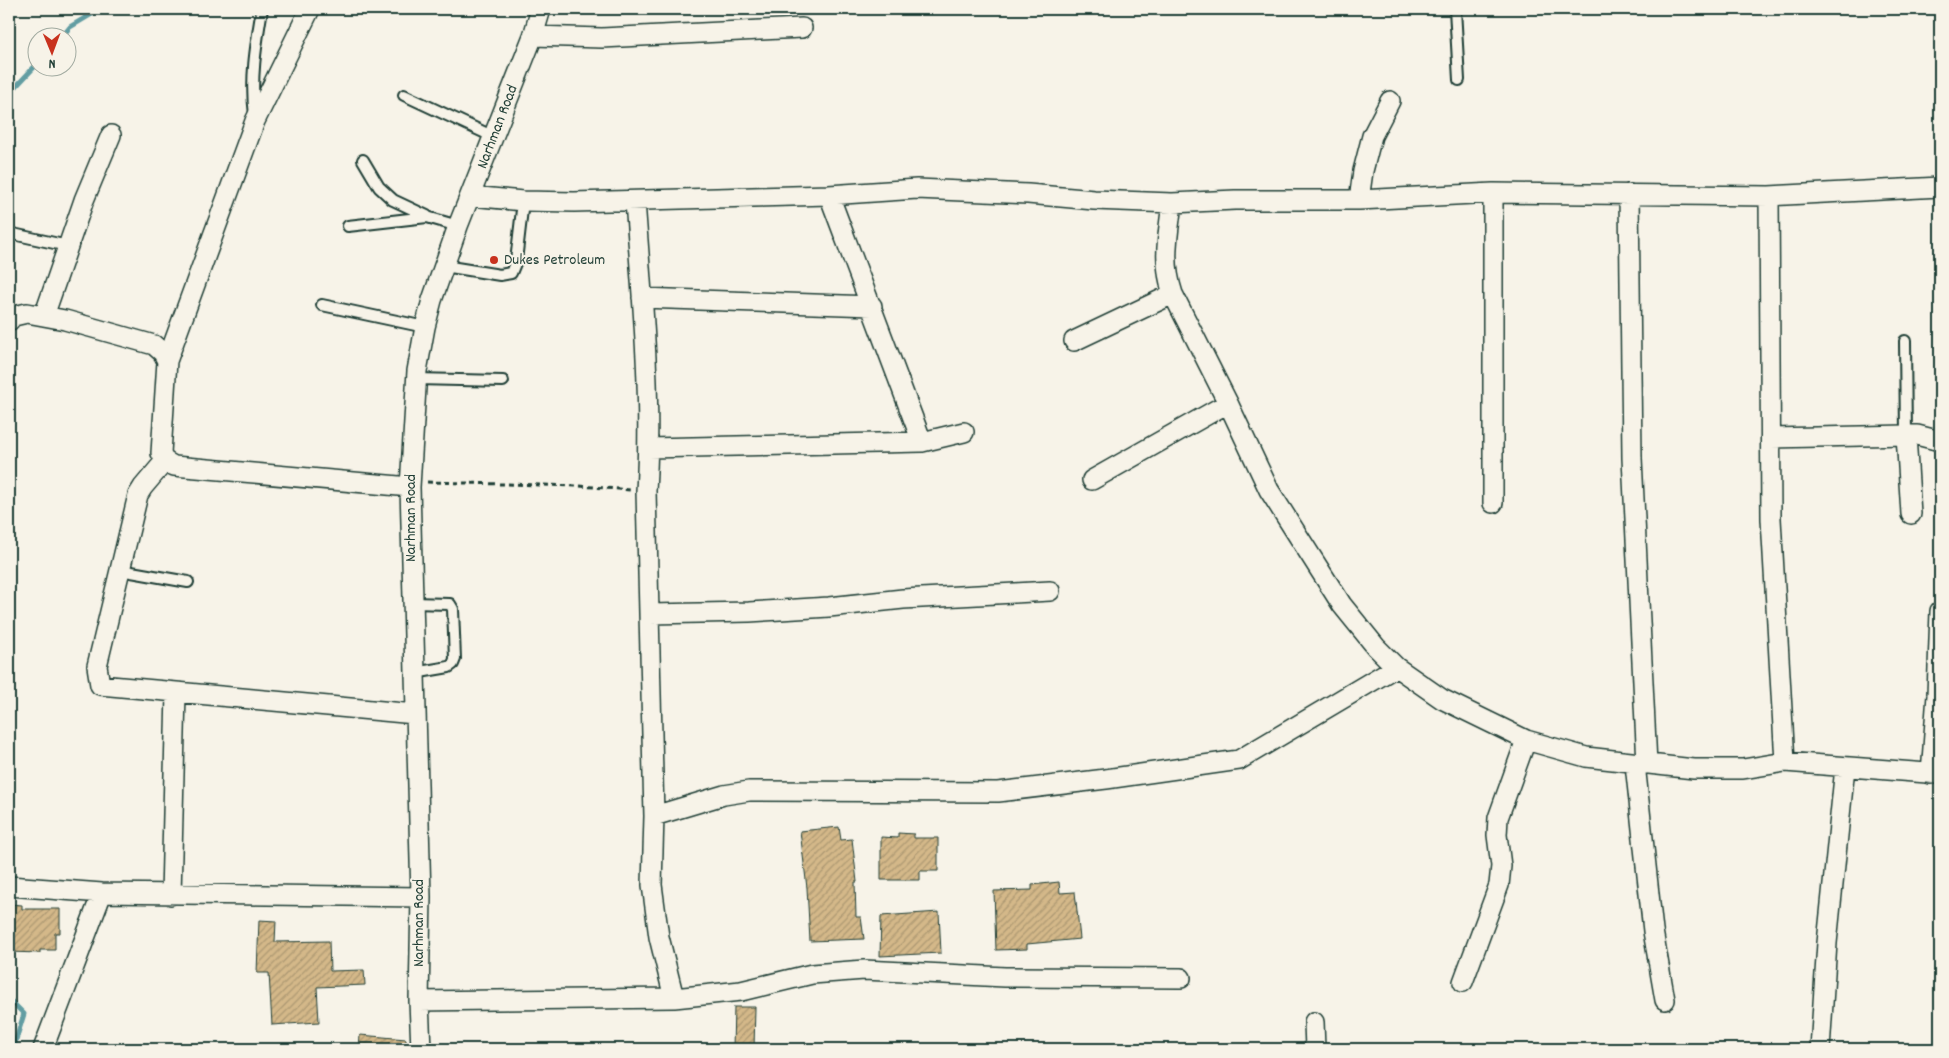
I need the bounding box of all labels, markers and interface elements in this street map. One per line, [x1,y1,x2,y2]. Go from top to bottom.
north arrow [28,28,78,78]
text: N [48,53,56,73]
street label: Narhman Road [471,82,525,172]
place label: Dukes Petroleum [504,249,605,272]
marker: Dukes Petroleum [488,254,500,266]
street label: Narhman Road [400,474,423,562]
street label: Narhman Road [408,879,431,967]

